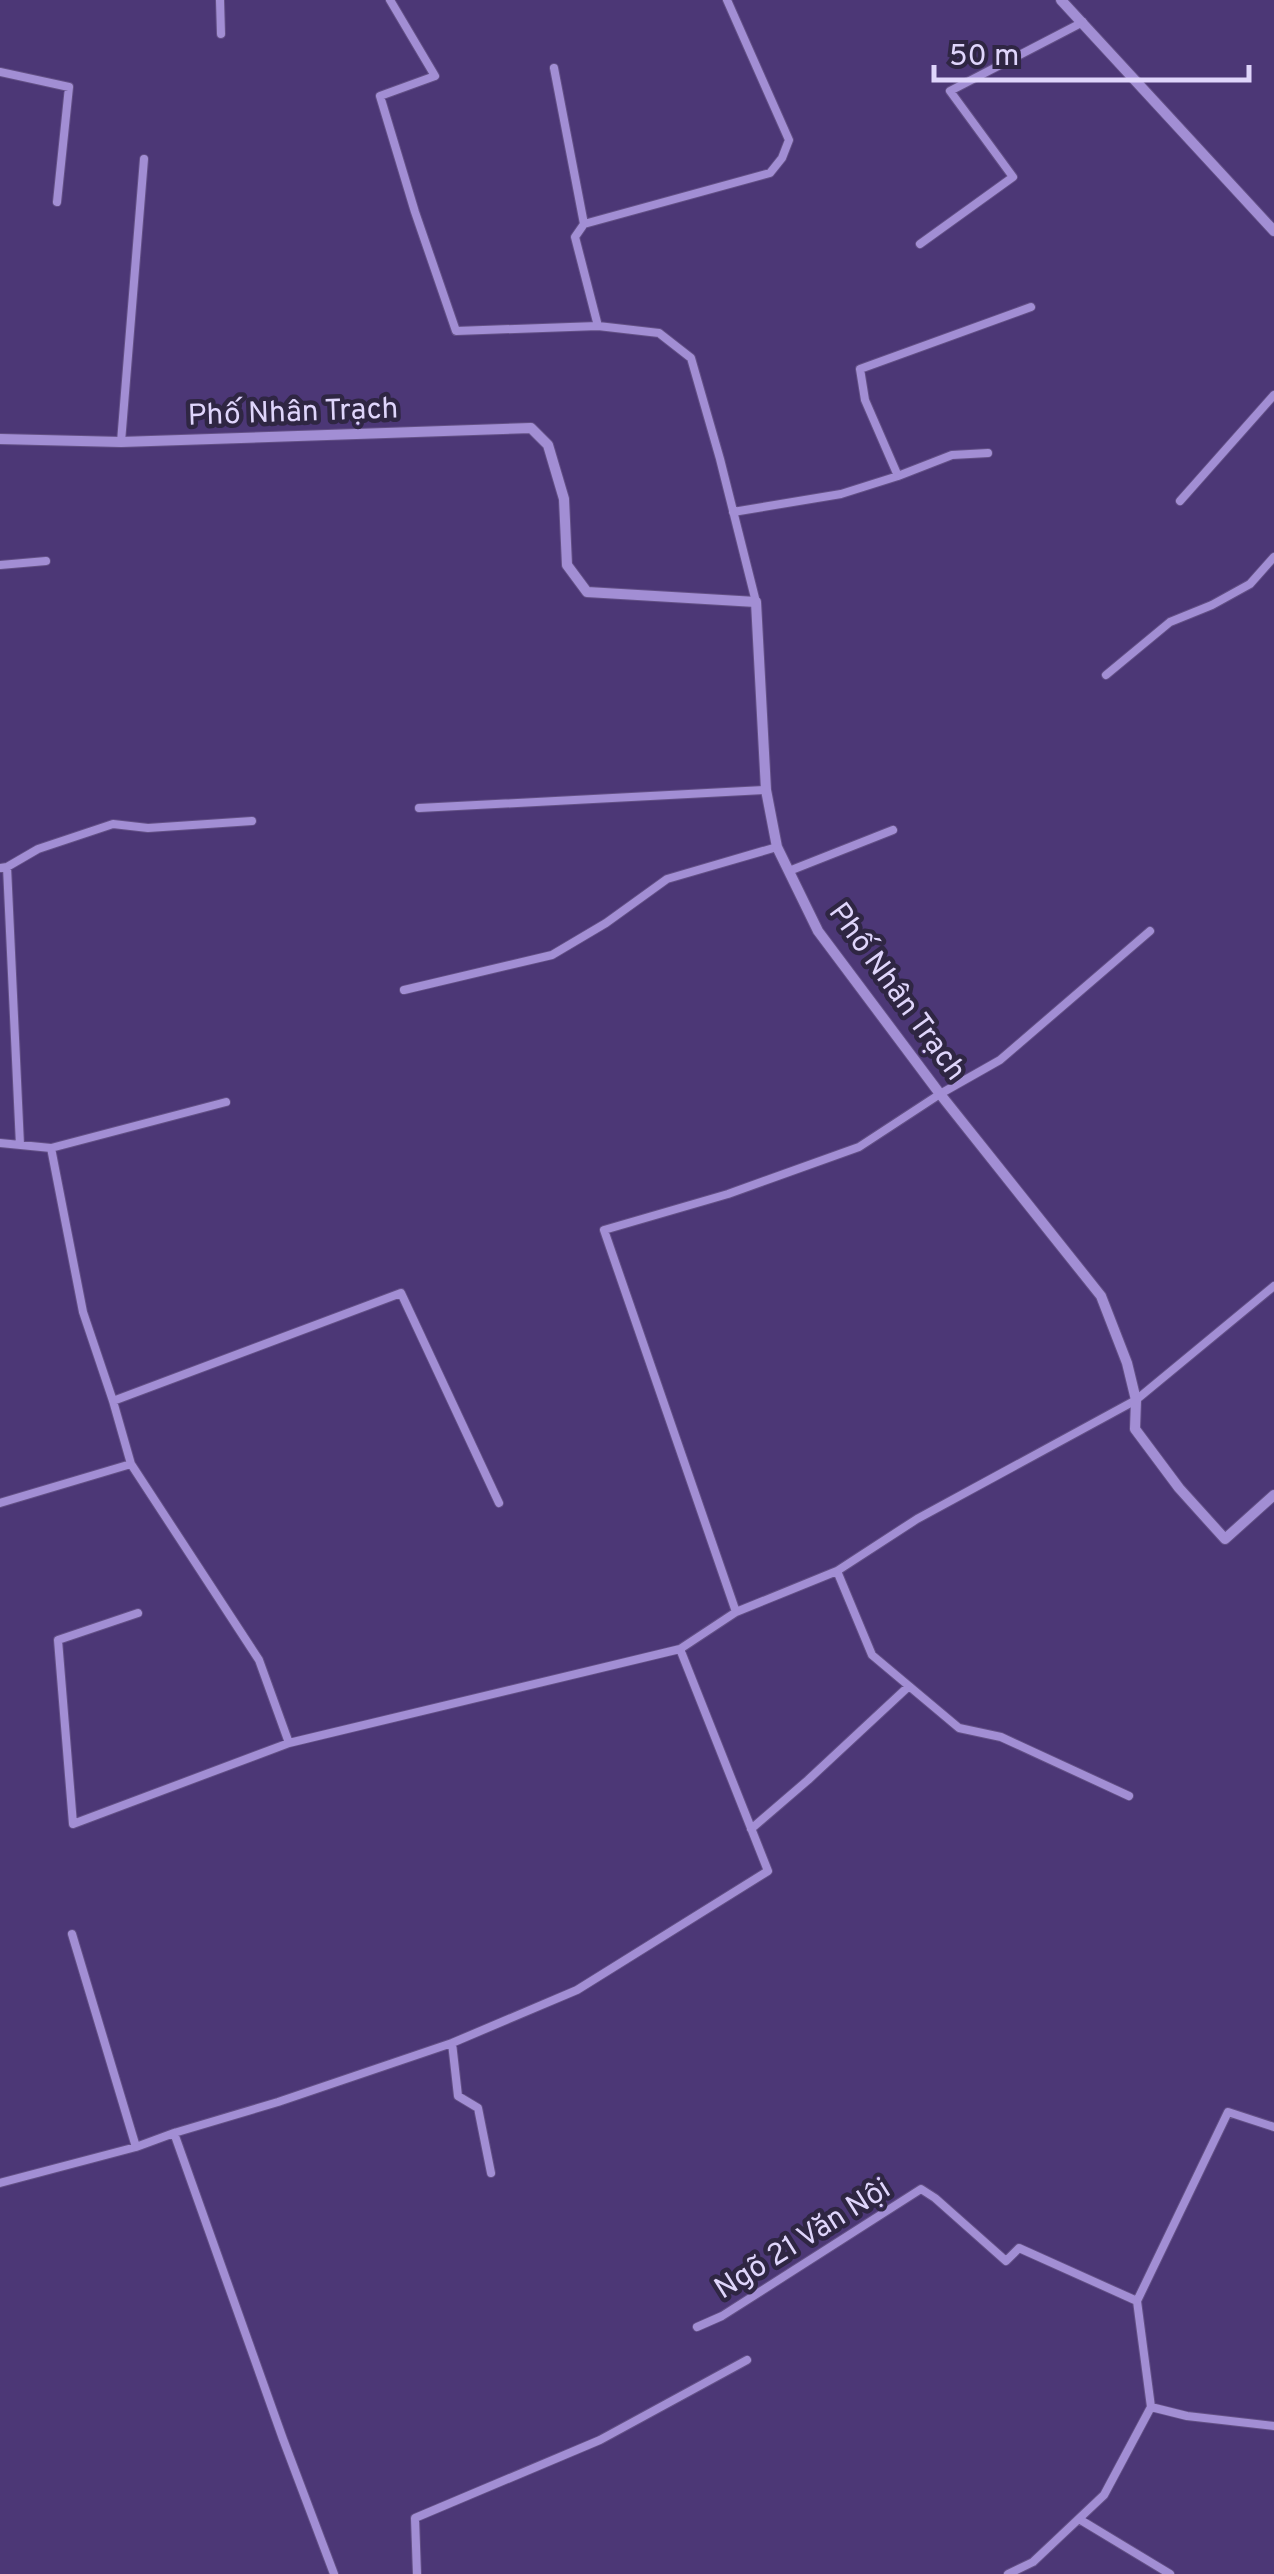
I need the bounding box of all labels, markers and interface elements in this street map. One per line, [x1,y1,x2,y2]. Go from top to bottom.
scale bar [934,20,1249,82]
text: 50 m [949,39,1019,76]
street label: Phố Nhân Trạch [187,390,399,436]
street label: Phố Nhân Trạch [819,896,974,1089]
street label: Ngõ 21 Văn Nội [709,2171,898,2309]

